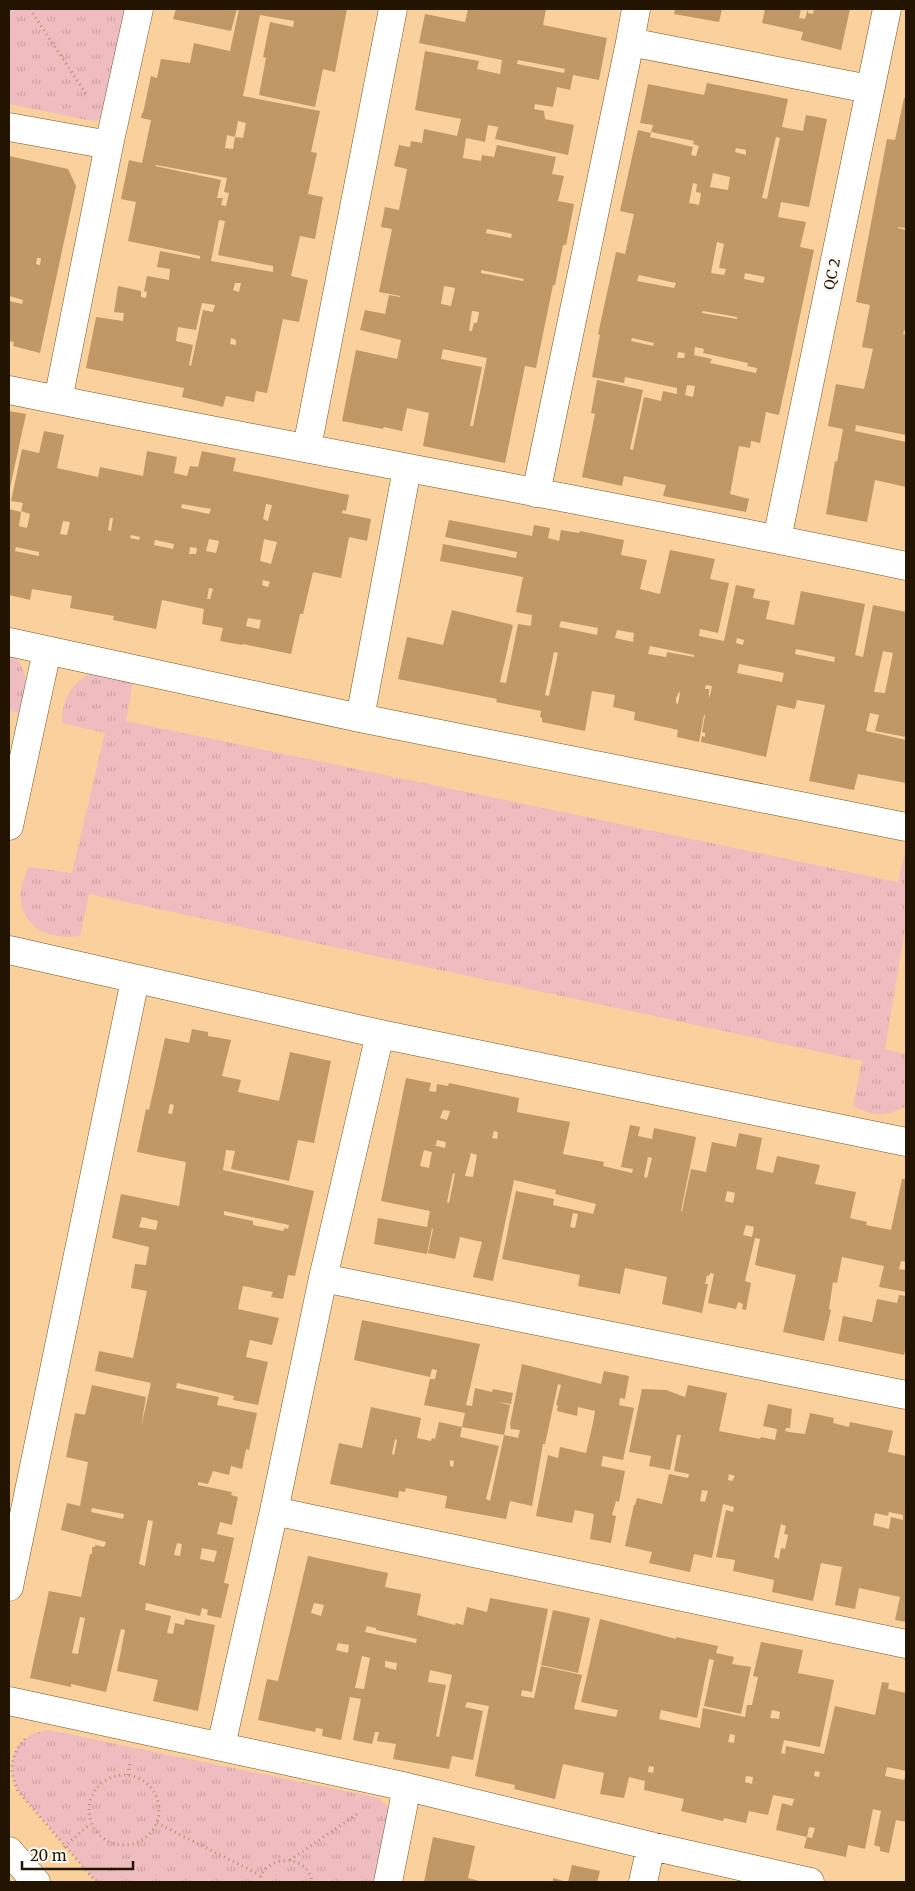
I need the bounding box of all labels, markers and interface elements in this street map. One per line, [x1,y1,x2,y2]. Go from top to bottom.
street label: QC 2 [820,257,844,291]
scale bar [22,1838,134,1870]
text: 20 m [30,1846,67,1865]

